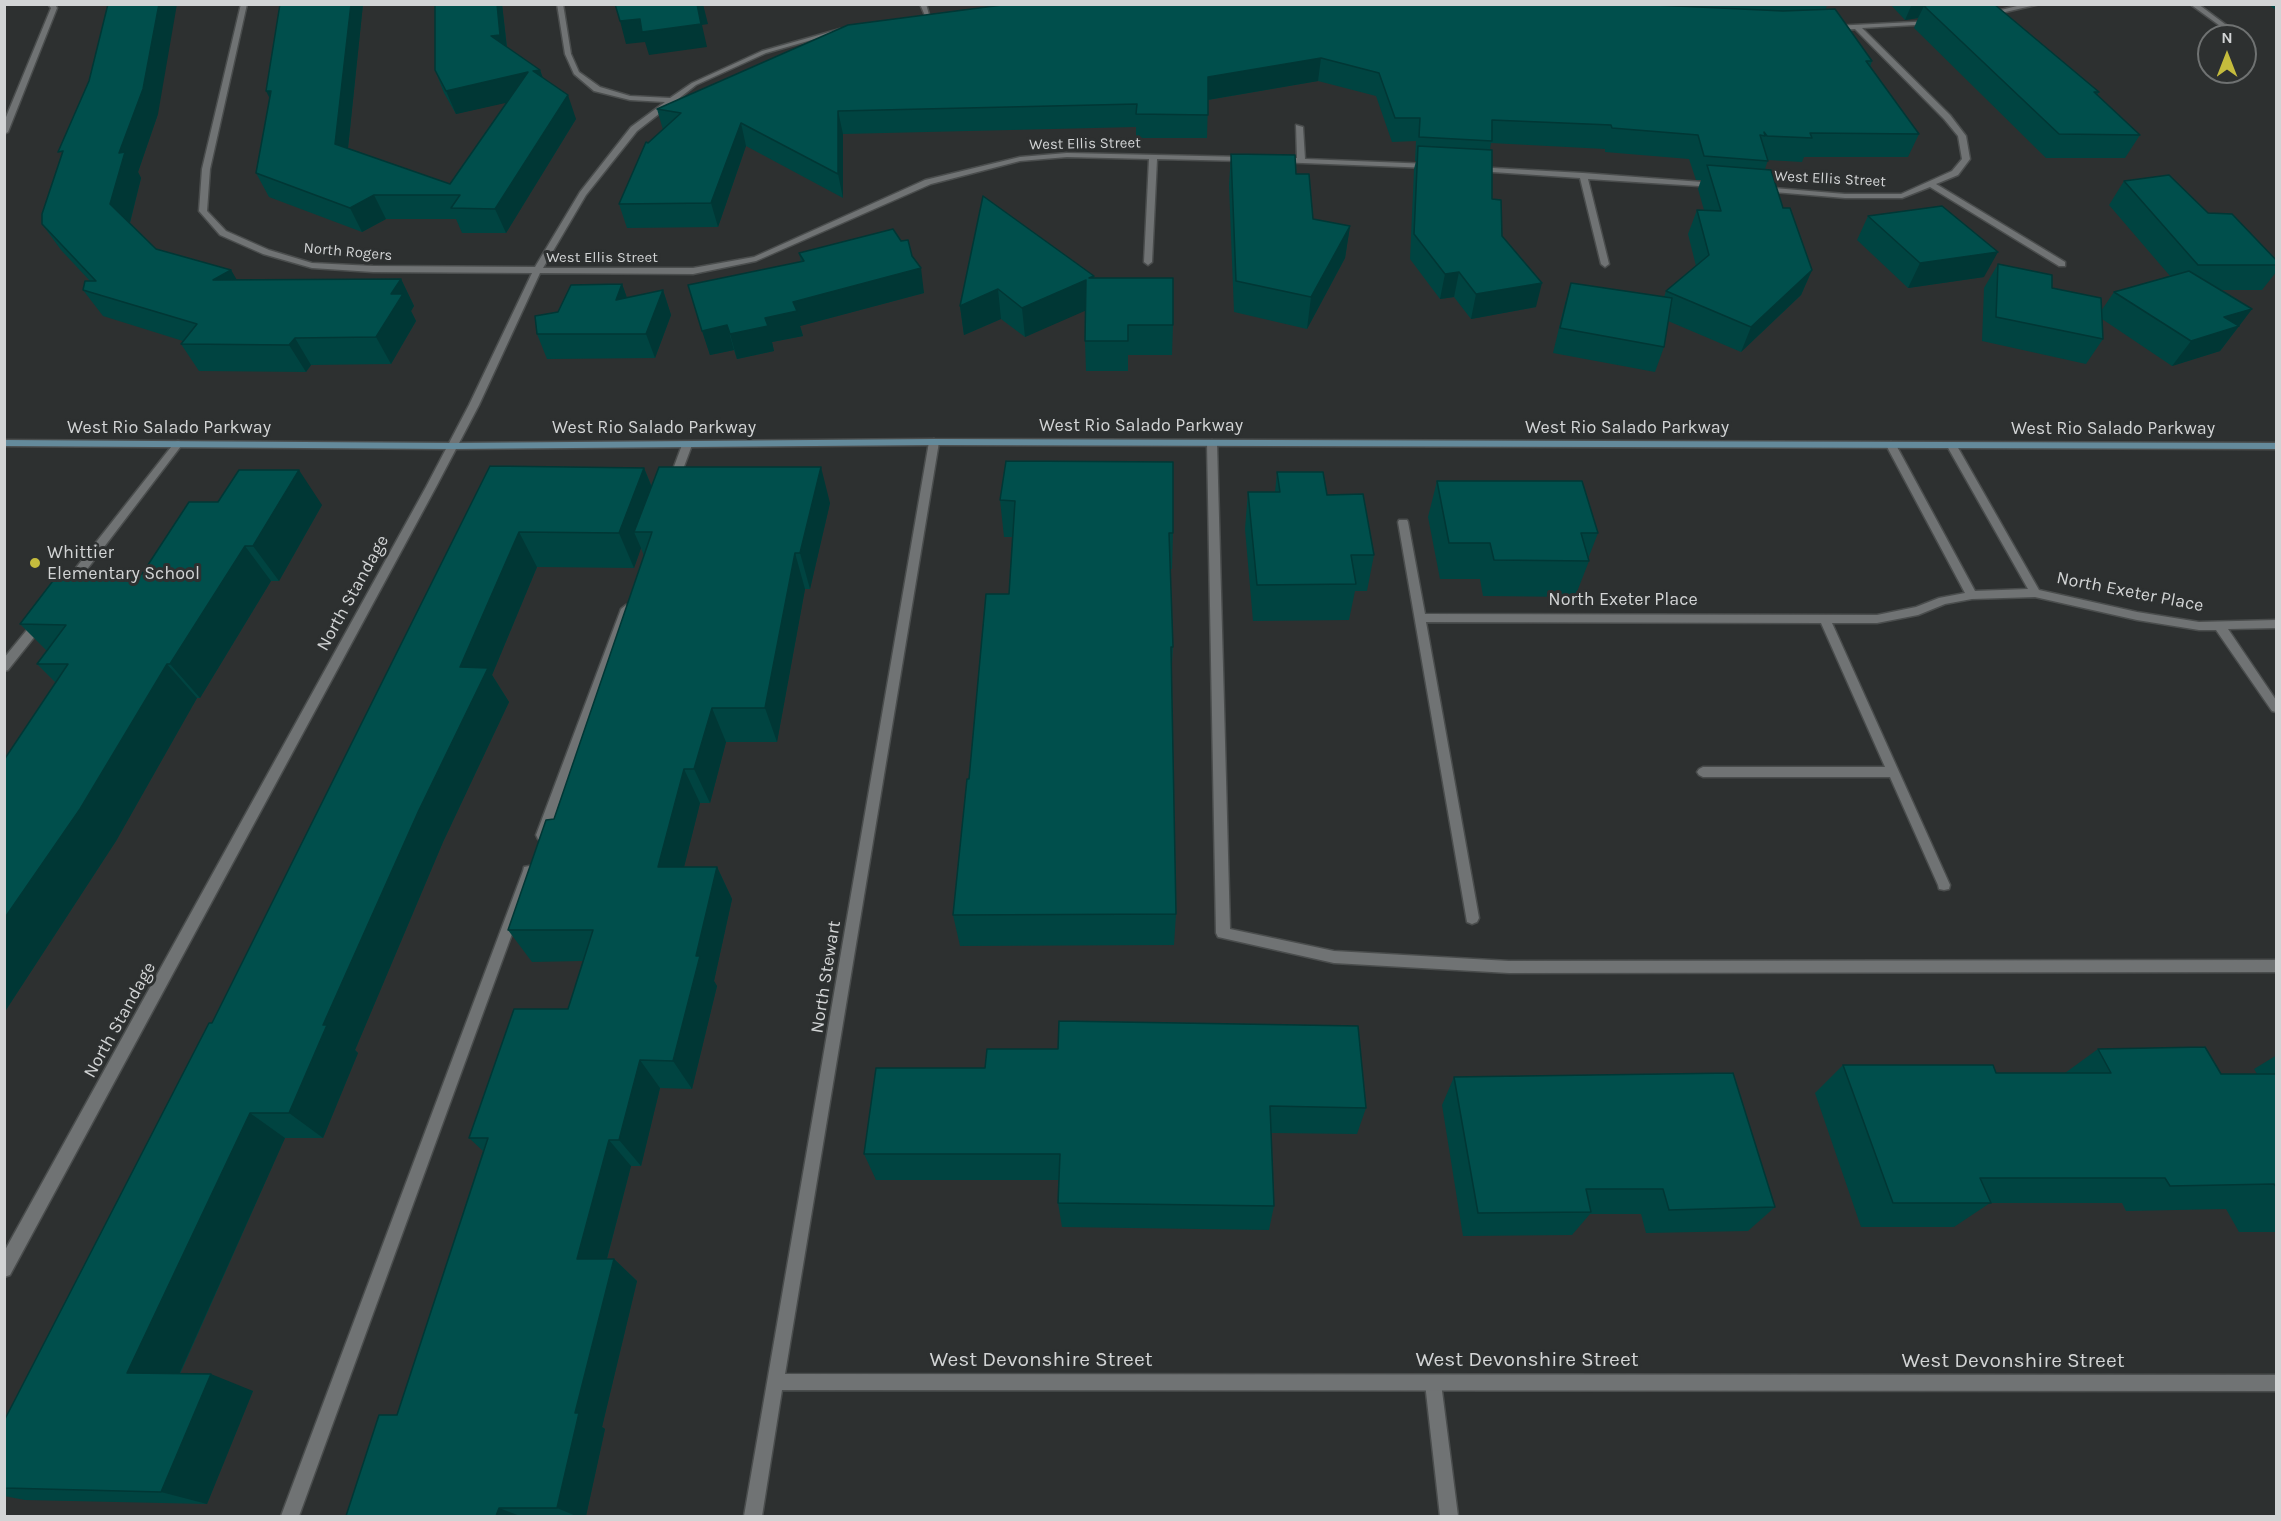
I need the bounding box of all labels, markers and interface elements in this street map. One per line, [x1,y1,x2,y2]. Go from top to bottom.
north arrow [2197,24,2257,84]
text: N [2221,28,2233,47]
street label: West Ellis Street [1029,134,1141,154]
street label: West Ellis Street [1774,167,1886,191]
street label: North Rogers [303,239,393,265]
street label: West Ellis Street [546,249,658,267]
street label: West Rio Salado Parkway [1039,415,1243,437]
street label: West Rio Salado Parkway [67,417,271,439]
street label: West Rio Salado Parkway [552,417,756,439]
street label: West Rio Salado Parkway [1525,417,1729,439]
street label: West Rio Salado Parkway [2011,418,2215,440]
street label: North Standage [312,531,394,655]
place label: Whittier Elementary School [47,542,200,584]
marker: Whittier Elementary School [28,556,42,570]
street label: North Exeter Place [2055,567,2205,617]
street label: North Exeter Place [1548,589,1698,611]
street label: North Stewart [806,919,846,1035]
street label: North Standage [79,958,161,1082]
street label: West Devonshire Street [929,1347,1153,1373]
street label: West Devonshire Street [1415,1347,1639,1373]
street label: West Devonshire Street [1901,1348,2125,1374]

